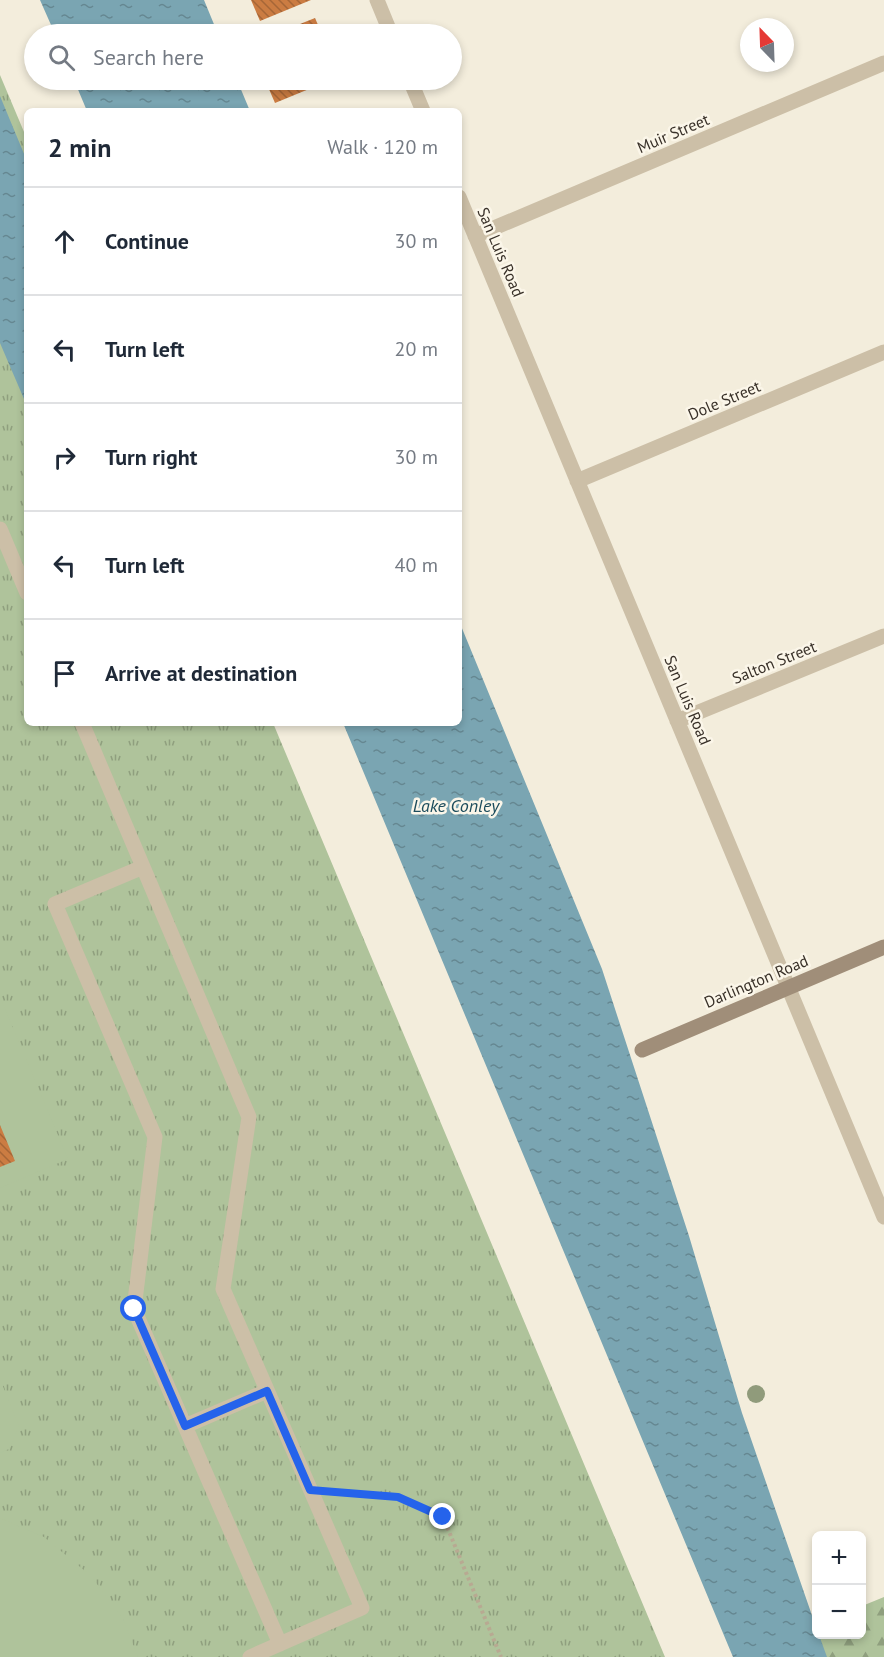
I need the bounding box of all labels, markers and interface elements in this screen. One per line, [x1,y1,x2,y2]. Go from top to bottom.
north arrow [740,18,794,72]
search box [24,24,462,90]
icon: search [45,41,78,74]
text: Search here [93,43,204,71]
street label: Muir Street [634,109,712,157]
text: 2 min [48,131,111,164]
text: Walk · 120 m [327,134,438,160]
street label: San Luis Road [473,204,529,300]
icon: ahead [48,225,81,258]
text: Continue [105,227,189,255]
text: 30 m [395,228,438,254]
icon: left [48,333,81,366]
text: Turn left [105,335,185,363]
text: 20 m [395,336,438,362]
street label: Dole Street [685,376,764,424]
icon: right [48,441,81,474]
text: Turn right [105,443,197,471]
text: 30 m [395,444,438,470]
icon: left [48,549,81,582]
text: Turn left [105,551,185,579]
text: 40 m [395,552,438,578]
street label: Salton Street [729,636,819,688]
street label: San Luis Road [660,652,716,748]
icon: arrive [48,657,81,690]
text: Arrive at destination [105,659,297,687]
water label: Lake Conley [413,794,500,817]
street label: Darlington Road [701,950,811,1012]
route start [120,1295,146,1321]
route end [429,1503,455,1529]
map controls [812,1531,866,1639]
button: + [812,1531,866,1585]
button: − [812,1585,866,1639]

